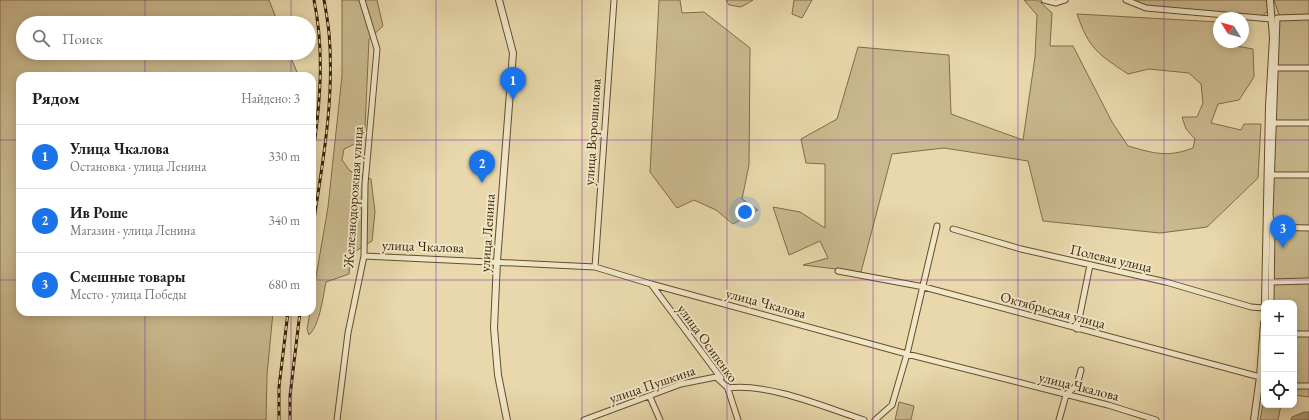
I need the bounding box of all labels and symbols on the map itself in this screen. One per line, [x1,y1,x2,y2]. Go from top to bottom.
north arrow [1213,12,1249,48]
pin: 1 [500,67,526,100]
street label: улица Ворошилова [579,78,605,186]
street label: Железнодорожная улица [339,125,367,269]
pin: 2 [469,150,495,183]
street label: улица Ленина [475,193,499,273]
your location [735,202,755,222]
pin: 3 [1270,215,1296,248]
street label: улица Чкалова [382,236,465,256]
street label: Полевая улица [1068,240,1154,276]
street label: улица Чкалова [724,284,808,322]
street label: Октябрьская улица [999,287,1108,333]
street label: улица Осипенко [674,300,742,386]
street label: улица Пушкина [607,361,698,407]
street label: улица Чкалова [1037,367,1121,405]

